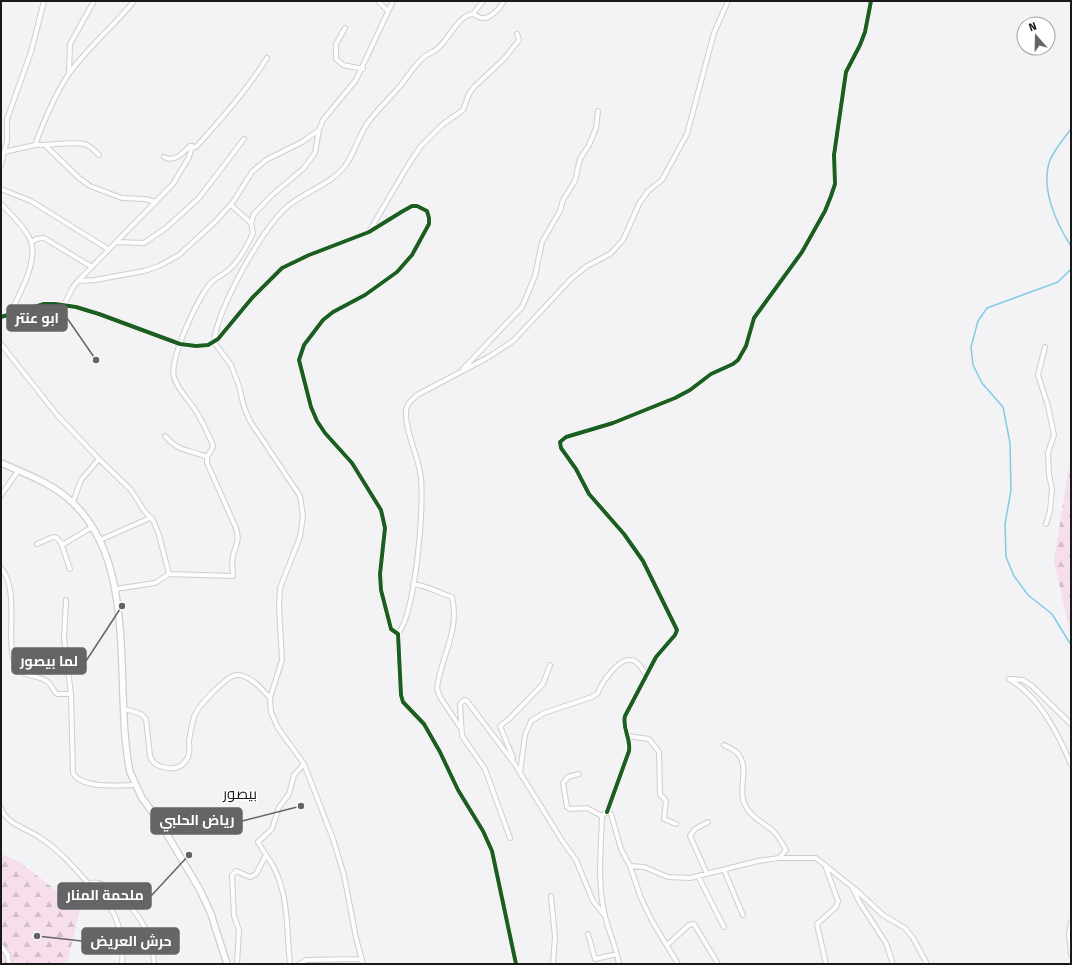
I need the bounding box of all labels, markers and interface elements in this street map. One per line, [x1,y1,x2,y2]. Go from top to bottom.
north arrow [1016,16,1056,56]
text: N [1027,20,1038,34]
callout: ابو عنتر [7,305,67,331]
text: ابو عنتر [14,310,59,327]
callout: لما بيصور [12,648,86,674]
text: لما بيصور [19,653,78,670]
district label: بيصور [222,785,257,803]
callout: رياض الحلبي [151,808,242,834]
text: رياض الحلبي [159,812,235,832]
callout: ملحمة المنار [58,883,151,909]
text: ملحمة المنار [65,887,144,904]
callout: حرش العريض [82,928,179,954]
text: حرش العريض [90,933,172,950]

